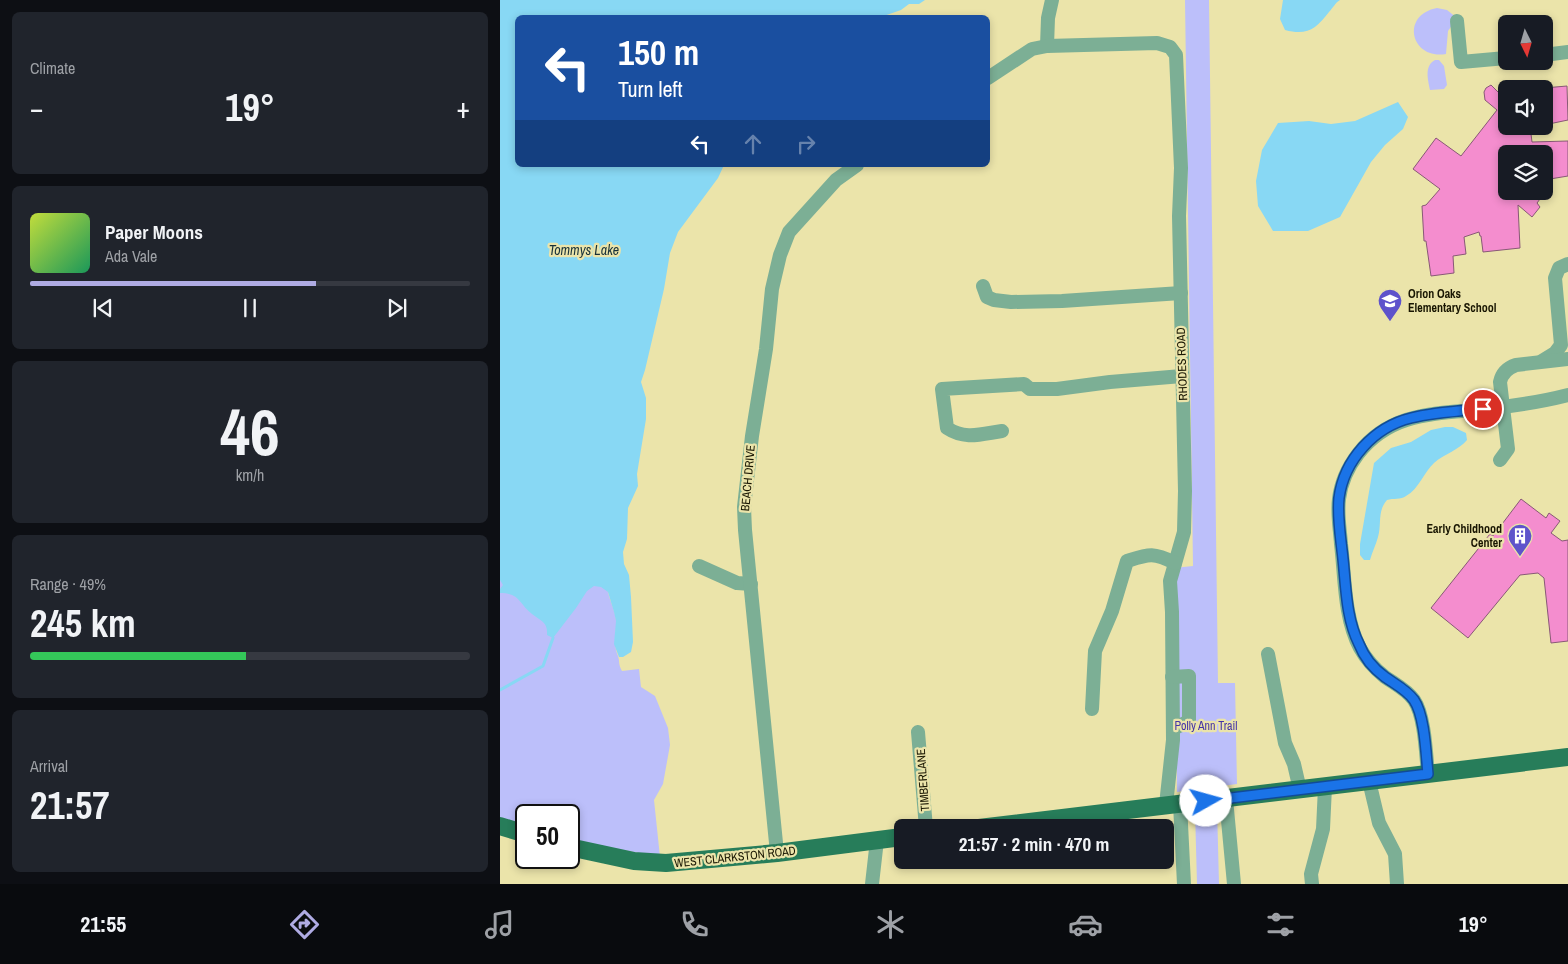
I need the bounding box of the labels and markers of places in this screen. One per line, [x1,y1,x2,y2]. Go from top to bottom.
place label: Orion Oaks Elementary School [1408,286,1497,316]
school or university icon: Orion Oaks Elementary School [1377,288,1403,322]
pin [1462,388,1504,430]
place label: Early Childhood Center [1427,521,1502,551]
building icon: Early Childhood Center [1507,523,1533,557]

